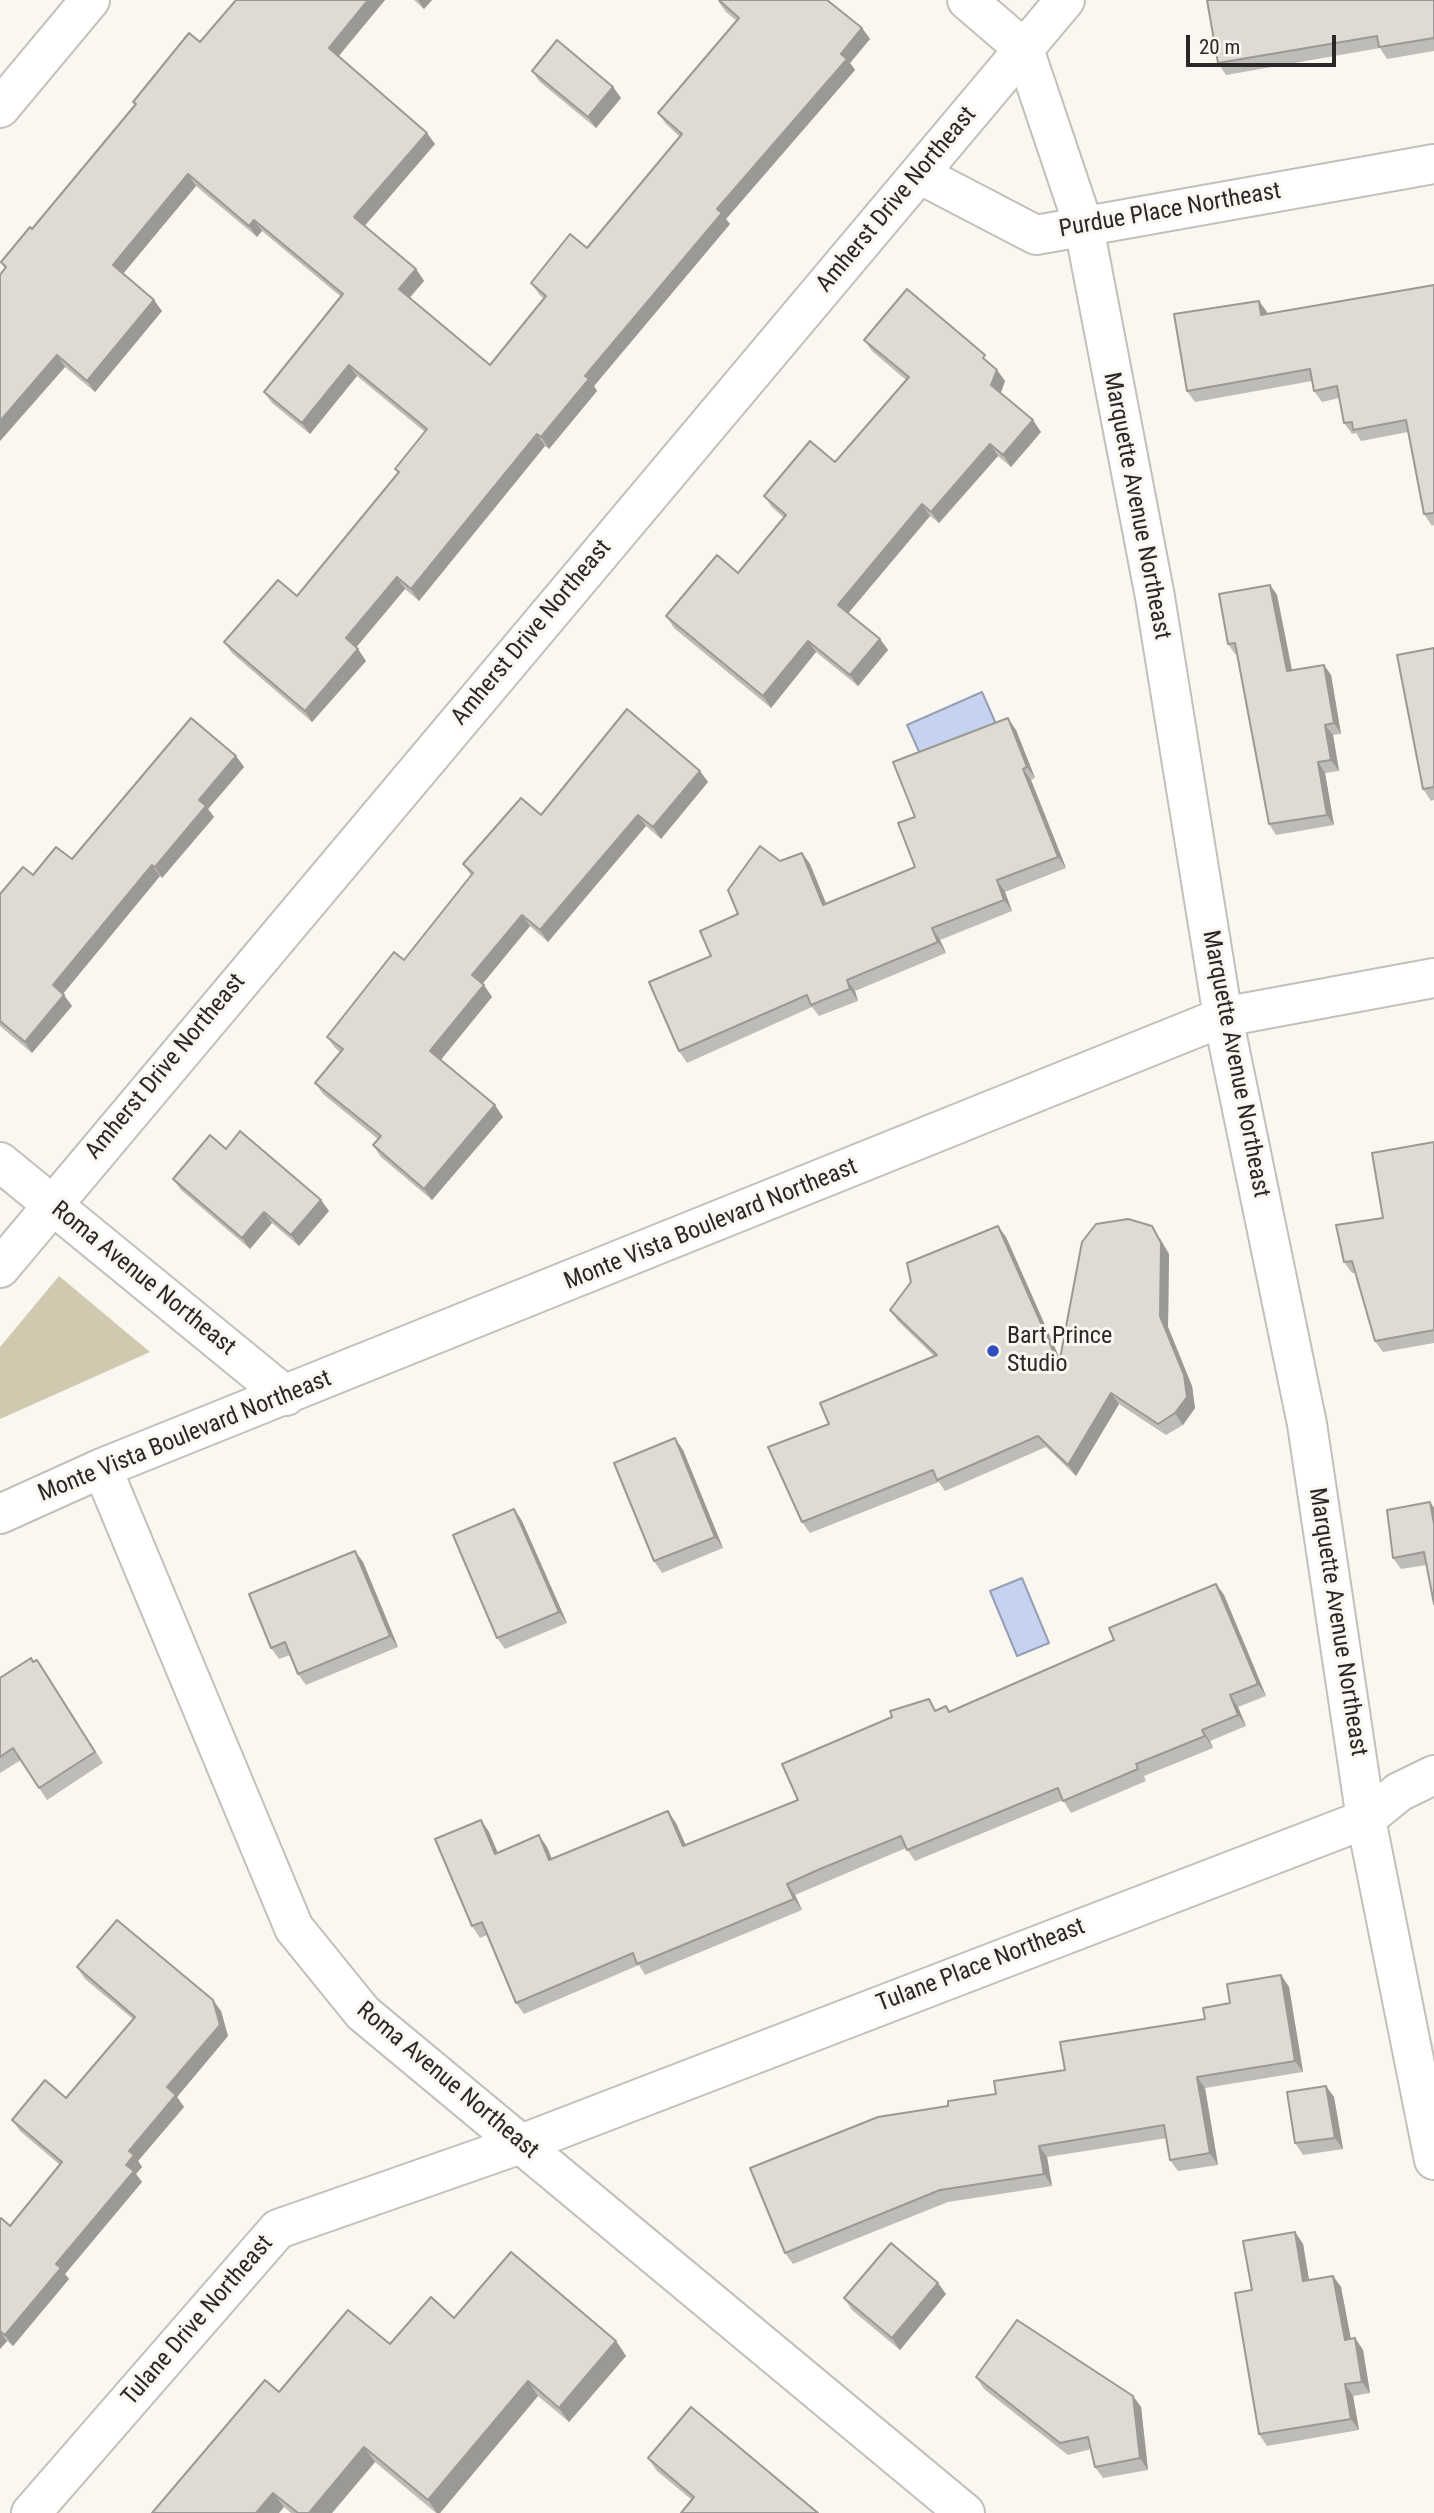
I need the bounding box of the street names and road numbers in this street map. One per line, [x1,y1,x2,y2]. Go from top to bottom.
street label: Amherst Drive Northeast [811,101,983,299]
street label: Purdue Place Northeast [1057,177,1283,245]
street label: Marquette Avenue Northeast [1096,370,1176,642]
street label: Amherst Drive Northeast [446,534,618,732]
street label: Marquette Avenue Northeast [1195,928,1275,1200]
street label: Amherst Drive Northeast [80,968,252,1166]
street label: Monte Vista Boulevard Northeast [560,1153,862,1297]
street label: Roma Avenue Northeast [45,1196,241,1362]
street label: Monte Vista Boulevard Northeast [34,1365,336,1509]
street label: Marquette Avenue Northeast [1302,1486,1372,1758]
street label: Tulane Place Northeast [873,1913,1089,2019]
street label: Roma Avenue Northeast [350,1996,544,2166]
street label: Tulane Drive Northeast [116,2230,280,2412]

